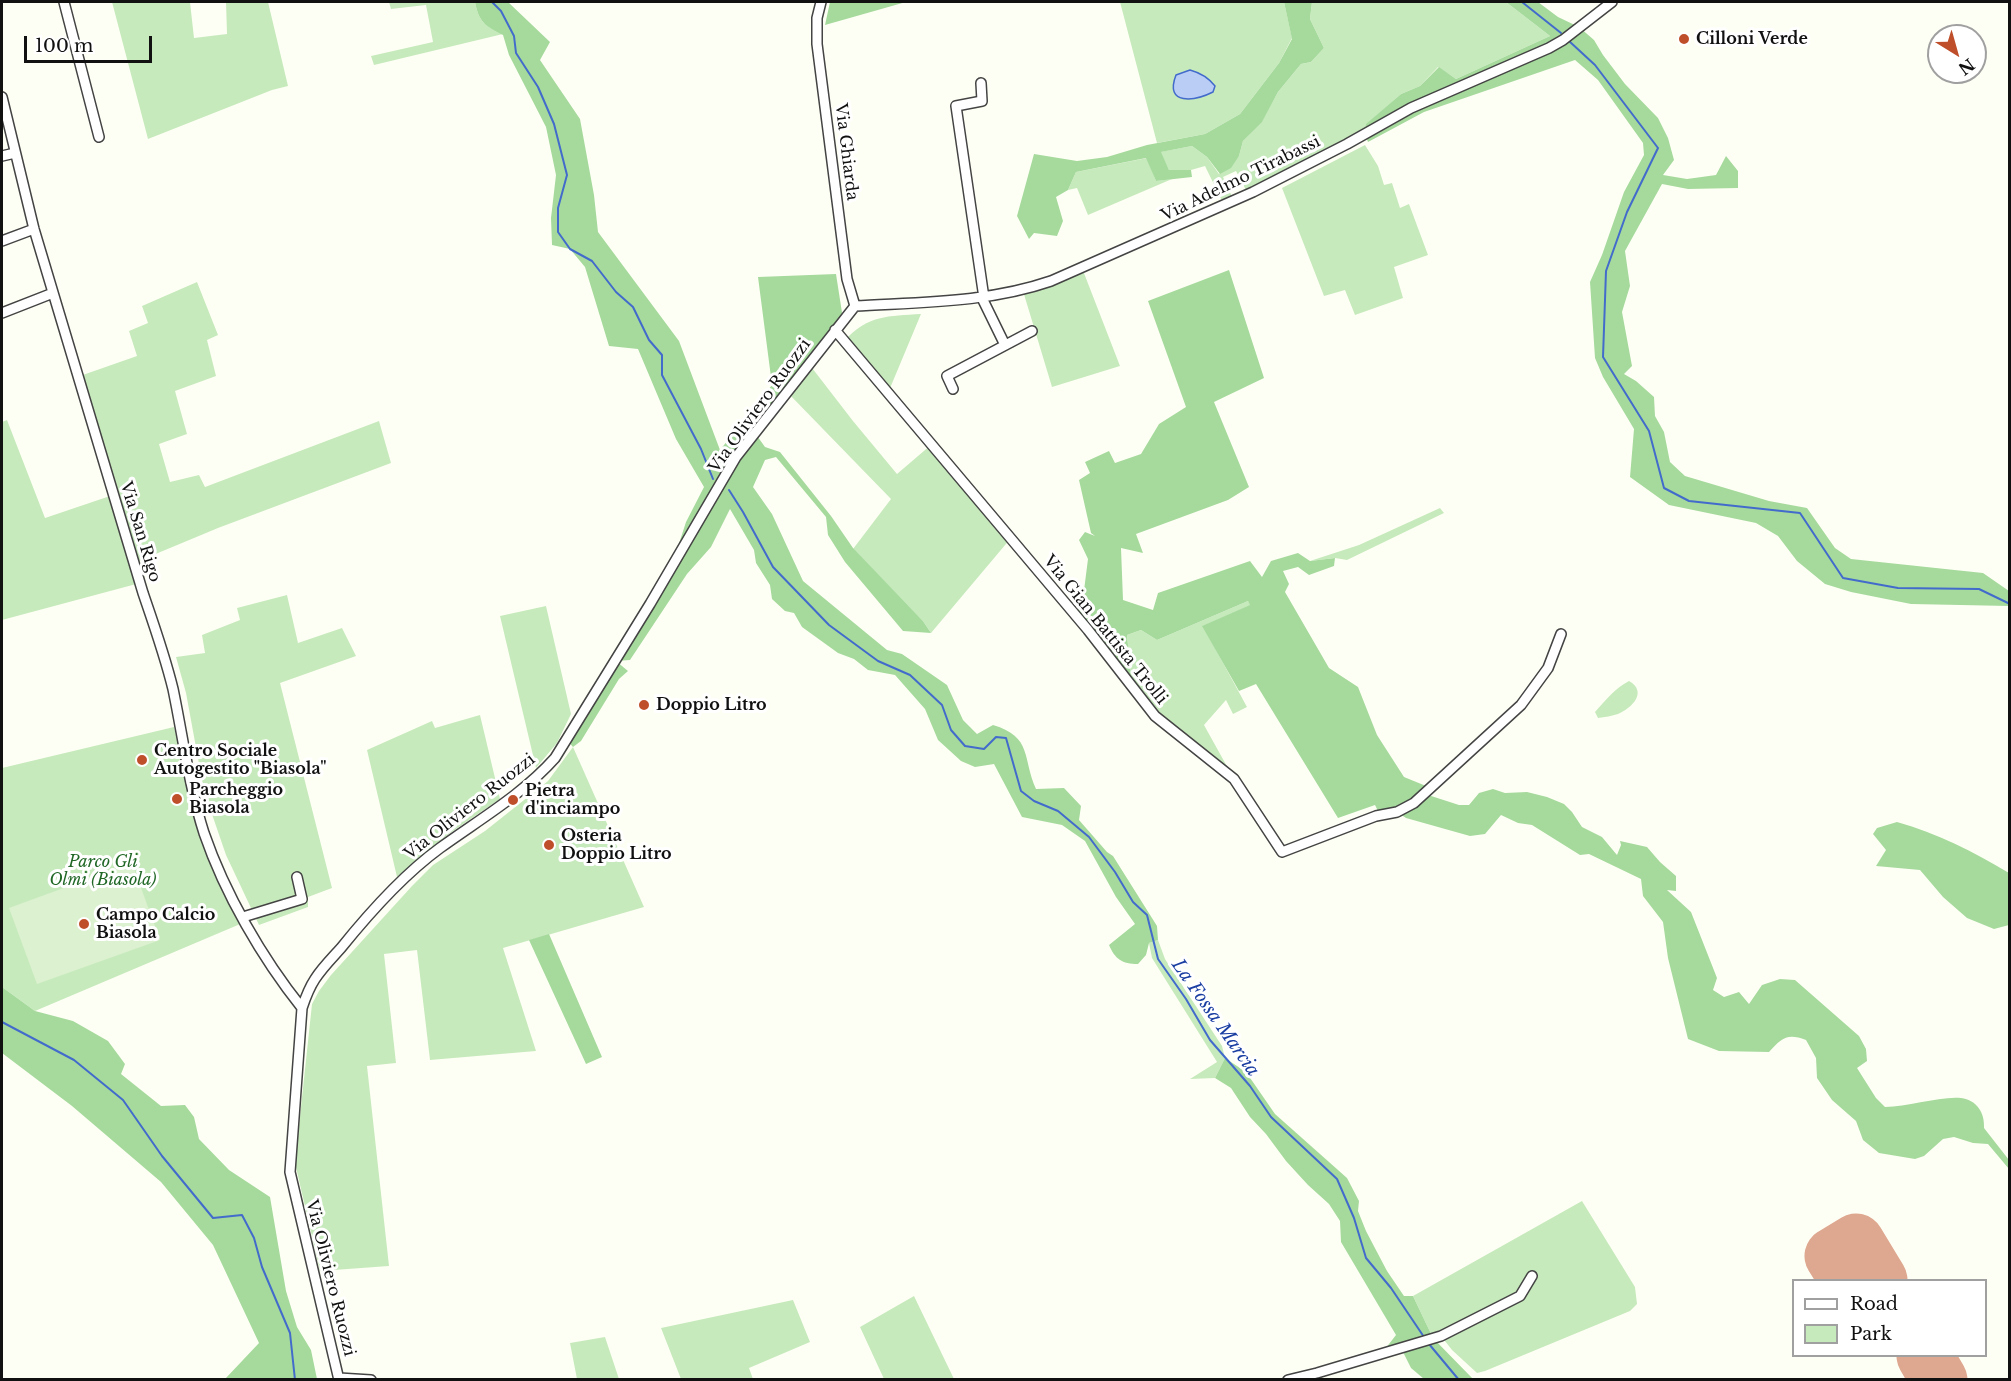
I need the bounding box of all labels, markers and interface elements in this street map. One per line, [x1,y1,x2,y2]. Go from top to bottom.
scale bar [27,24,154,62]
north arrow [1927,24,1987,84]
place label: Cilloni Verde [1696,29,1808,49]
marker: Cilloni Verde [1677,32,1691,46]
text: 100 m [35,35,93,57]
text: N [1955,54,1979,79]
street label: Via Ghiarda [831,102,861,202]
street label: Via Adelmo Tirabassi [1158,132,1324,226]
street label: Via Oliviero Ruozzi [705,335,815,477]
street label: Via San Rigo [116,479,164,585]
street label: Via Gian Battista Trolli [1039,552,1171,708]
place label: Doppio Litro [656,695,767,715]
marker: Doppio Litro [637,698,651,712]
place label: Centro Sociale Autogestito "Biasola" [154,741,327,779]
street label: Via Oliviero Ruozzi [401,750,539,864]
marker: Centro Sociale Autogestito "Biasola" [135,753,149,767]
place label: Parcheggio Biasola [189,780,283,818]
place label: Pietra d'inciampo [525,781,620,819]
marker: Parcheggio Biasola [170,792,184,806]
marker: Pietra d'inciampo [506,793,520,807]
place label: Osteria Doppio Litro [561,826,672,864]
marker: Osteria Doppio Litro [542,838,556,852]
park label: Parco Gli Olmi (Biasola) [50,852,156,890]
place label: Campo Calcio Biasola [96,905,215,943]
marker: Campo Calcio Biasola [77,917,91,931]
water label: La Fossa Marcia [1167,955,1263,1081]
street label: Via Oliviero Ruozzi [301,1198,359,1358]
legend [1792,1279,1987,1357]
text: Road [1850,1293,1898,1315]
text: Park [1850,1323,1892,1345]

